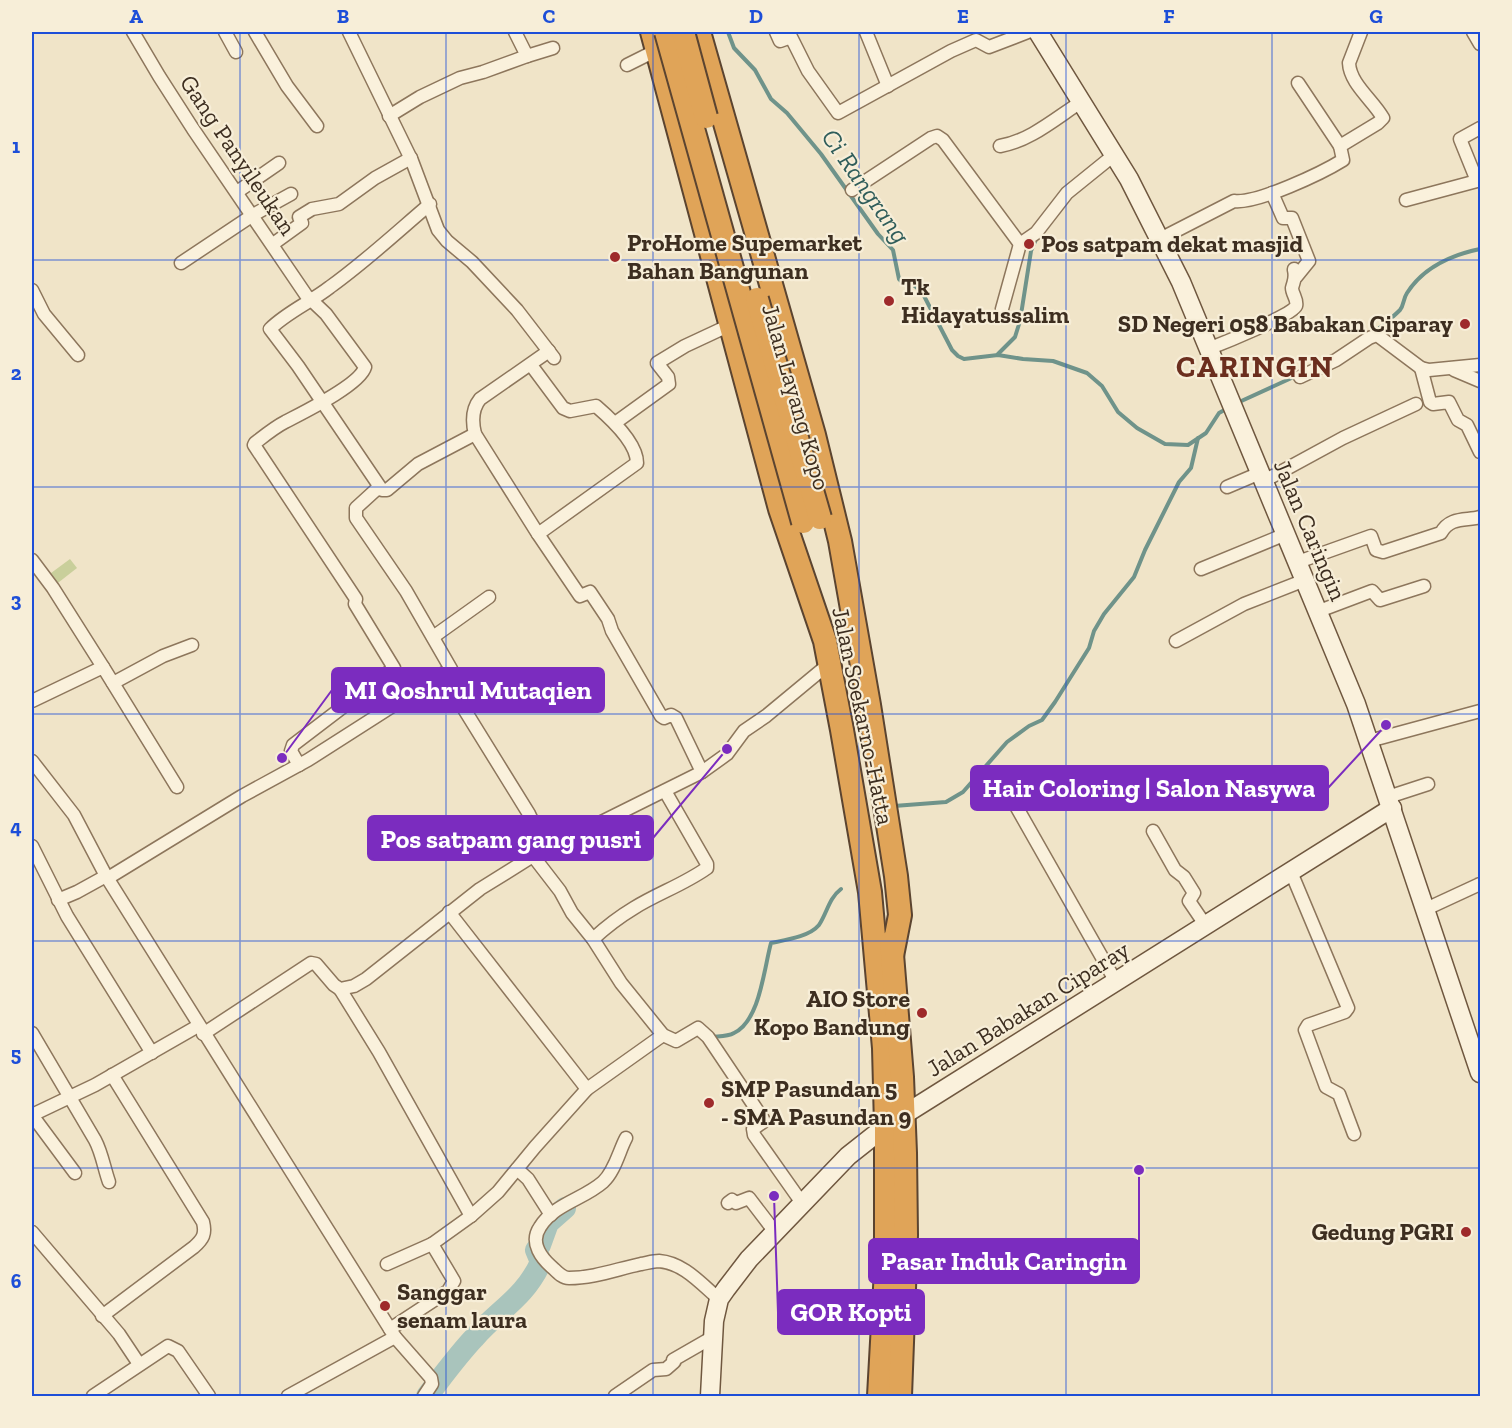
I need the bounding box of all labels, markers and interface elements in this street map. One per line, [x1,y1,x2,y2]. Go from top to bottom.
text: A [129,4,143,28]
text: B [337,4,349,28]
text: C [543,4,556,28]
text: D [749,4,763,28]
text: E [957,4,969,28]
text: F [1163,4,1175,28]
text: G [1369,4,1383,28]
street label: Gang Panyileukan [174,69,303,241]
water label: Ci Rangrang [815,122,918,250]
text: 1 [12,134,20,158]
place label: ProHome Supemarket Bahan Bangunan [627,228,862,285]
place label: Pos satpam dekat masjid [1041,229,1303,258]
marker: Pos satpam dekat masjid [1022,237,1036,251]
marker: ProHome Supemarket Bahan Bangunan [608,250,622,264]
place label: Tk Hidayatussalim [901,272,1069,329]
marker: Tk Hidayatussalim [882,294,896,308]
street label: Jalan Layang Kopo [756,300,837,493]
place label: SD Negeri 058 Babakan Ciparay [1118,309,1453,338]
marker: SD Negeri 058 Babakan Ciparay [1458,317,1472,331]
district label: CARINGIN [1176,349,1334,385]
text: 2 [11,361,22,385]
street label: Jalan Caringin [1268,455,1353,605]
text: 3 [11,588,22,612]
street label: Jalan Soekarno-Hatta [826,604,901,828]
callout: MI Qoshrul Mutaqien [332,668,604,712]
text: MI Qoshrul Mutaqien [344,674,592,706]
callout: Hair Coloring | Salon Nasywa [971,766,1328,810]
text: Hair Coloring | Salon Nasywa [983,772,1315,804]
text: 4 [10,815,22,839]
callout: Pos satpam gang pusri [368,816,653,860]
text: Pos satpam gang pusri [381,823,642,855]
street label: Jalan Babakan Ciparay [921,934,1135,1083]
place label: AIO Store Kopo Bandung [754,984,910,1041]
marker: AIO Store Kopo Bandung [915,1006,929,1020]
text: 5 [11,1042,21,1066]
place label: SMP Pasundan 5 - SMA Pasundan 9 [721,1074,912,1131]
marker: SMP Pasundan 5 - SMA Pasundan 9 [702,1096,716,1110]
place label: Gedung PGRI [1311,1217,1454,1246]
marker: Gedung PGRI [1459,1225,1473,1239]
callout: Pasar Induk Caringin [869,1239,1139,1283]
text: Pasar Induk Caringin [881,1245,1127,1277]
text: 6 [11,1269,22,1293]
place label: Sanggar senam laura [397,1277,527,1334]
callout: GOR Kopti [778,1290,924,1334]
text: GOR Kopti [790,1296,912,1328]
marker: Sanggar senam laura [378,1299,392,1313]

